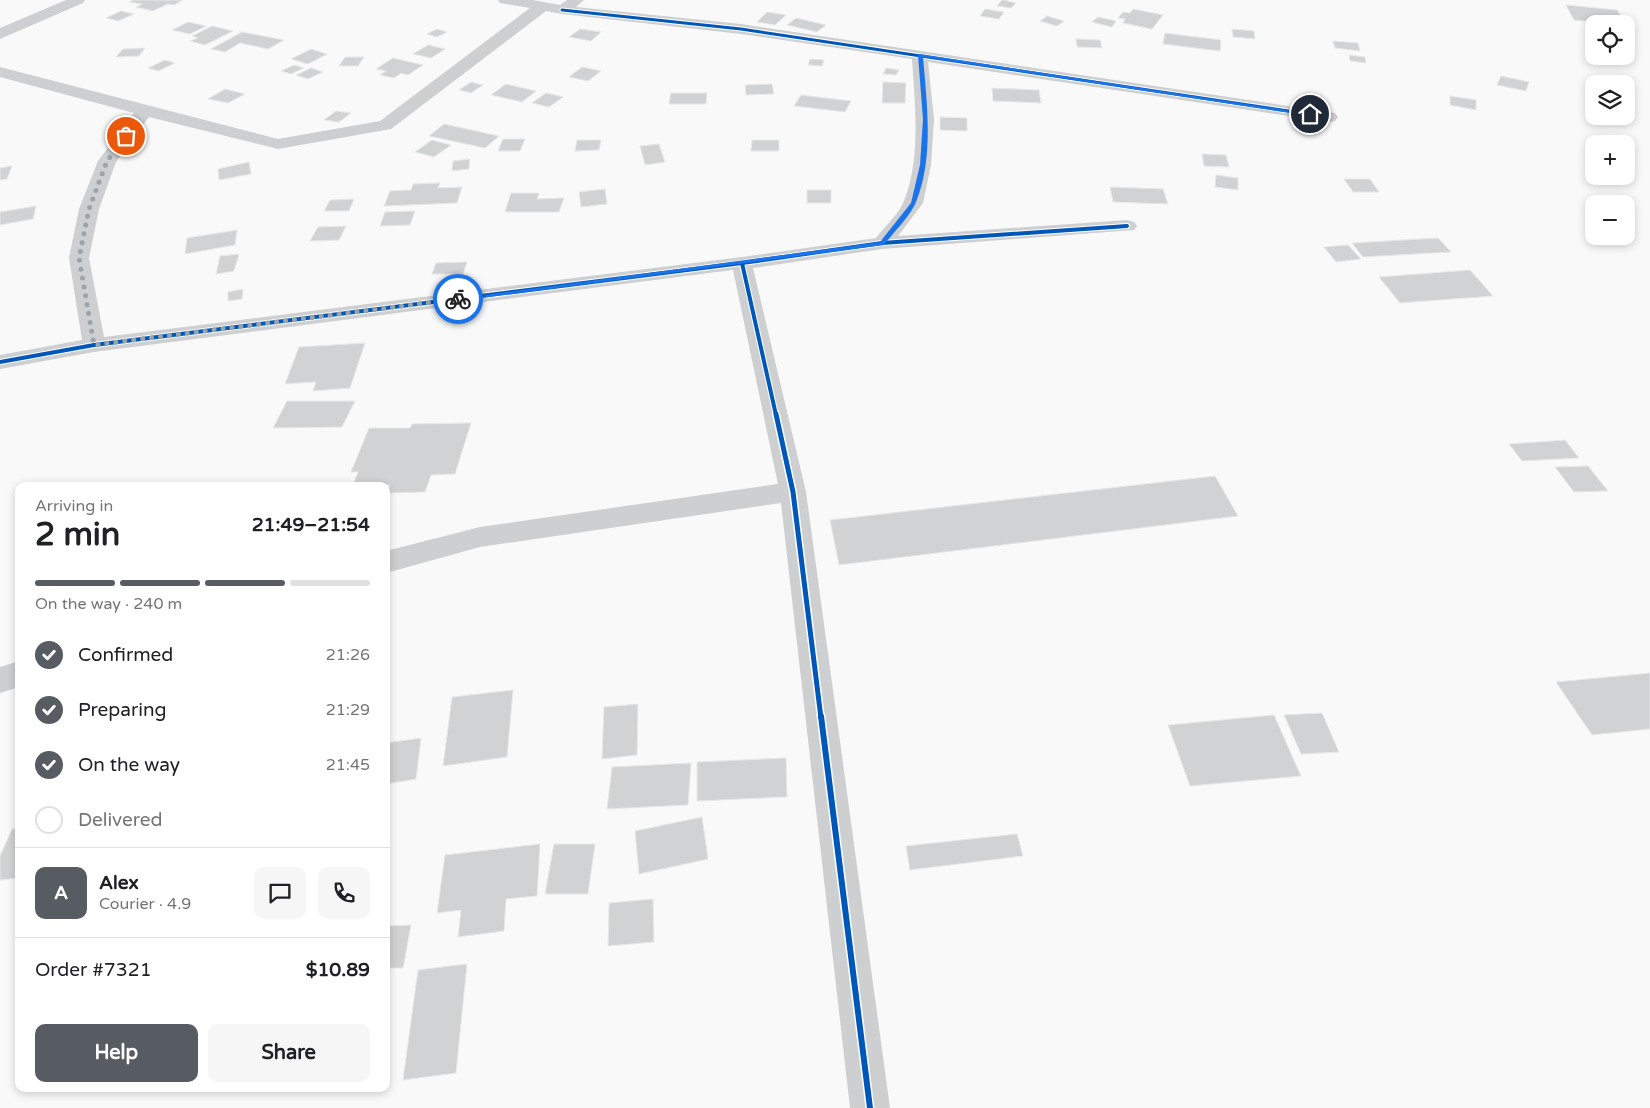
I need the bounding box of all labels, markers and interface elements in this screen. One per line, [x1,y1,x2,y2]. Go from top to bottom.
map controls [1585,15,1635,245]
button: locate [1585,15,1635,65]
button: layers [1585,75,1635,125]
pin [1289,93,1331,135]
icon: home [1296,100,1324,128]
pin [105,115,147,157]
icon: bag [112,122,140,150]
button: + [1585,135,1635,185]
button: − [1585,195,1635,245]
courier [433,274,483,324]
icon: bike [444,285,472,313]
text: Arriving in [35,496,113,516]
text: 21:49–21:54 [252,514,370,536]
text: 2 min [35,516,120,554]
text: On the way · 240 m [35,594,182,614]
icon: check [35,641,63,669]
text: Confirmed [78,644,173,666]
text: 21:26 [326,645,370,665]
icon: check [35,696,63,724]
text: Preparing [78,699,167,721]
text: 21:29 [326,700,370,720]
icon: check [35,751,63,779]
text: On the way [78,754,180,776]
text: 21:45 [326,755,370,775]
text: Delivered [78,809,163,831]
button: chat [254,867,306,919]
button: phone [318,867,370,919]
text: Alex [99,872,139,894]
text: A [54,882,68,904]
text: Courier · 4.9 [99,894,191,914]
text: Order #7321 [35,959,152,981]
text: $10.89 [306,959,370,981]
button: Help [35,1024,198,1082]
button: Share [208,1024,370,1082]

